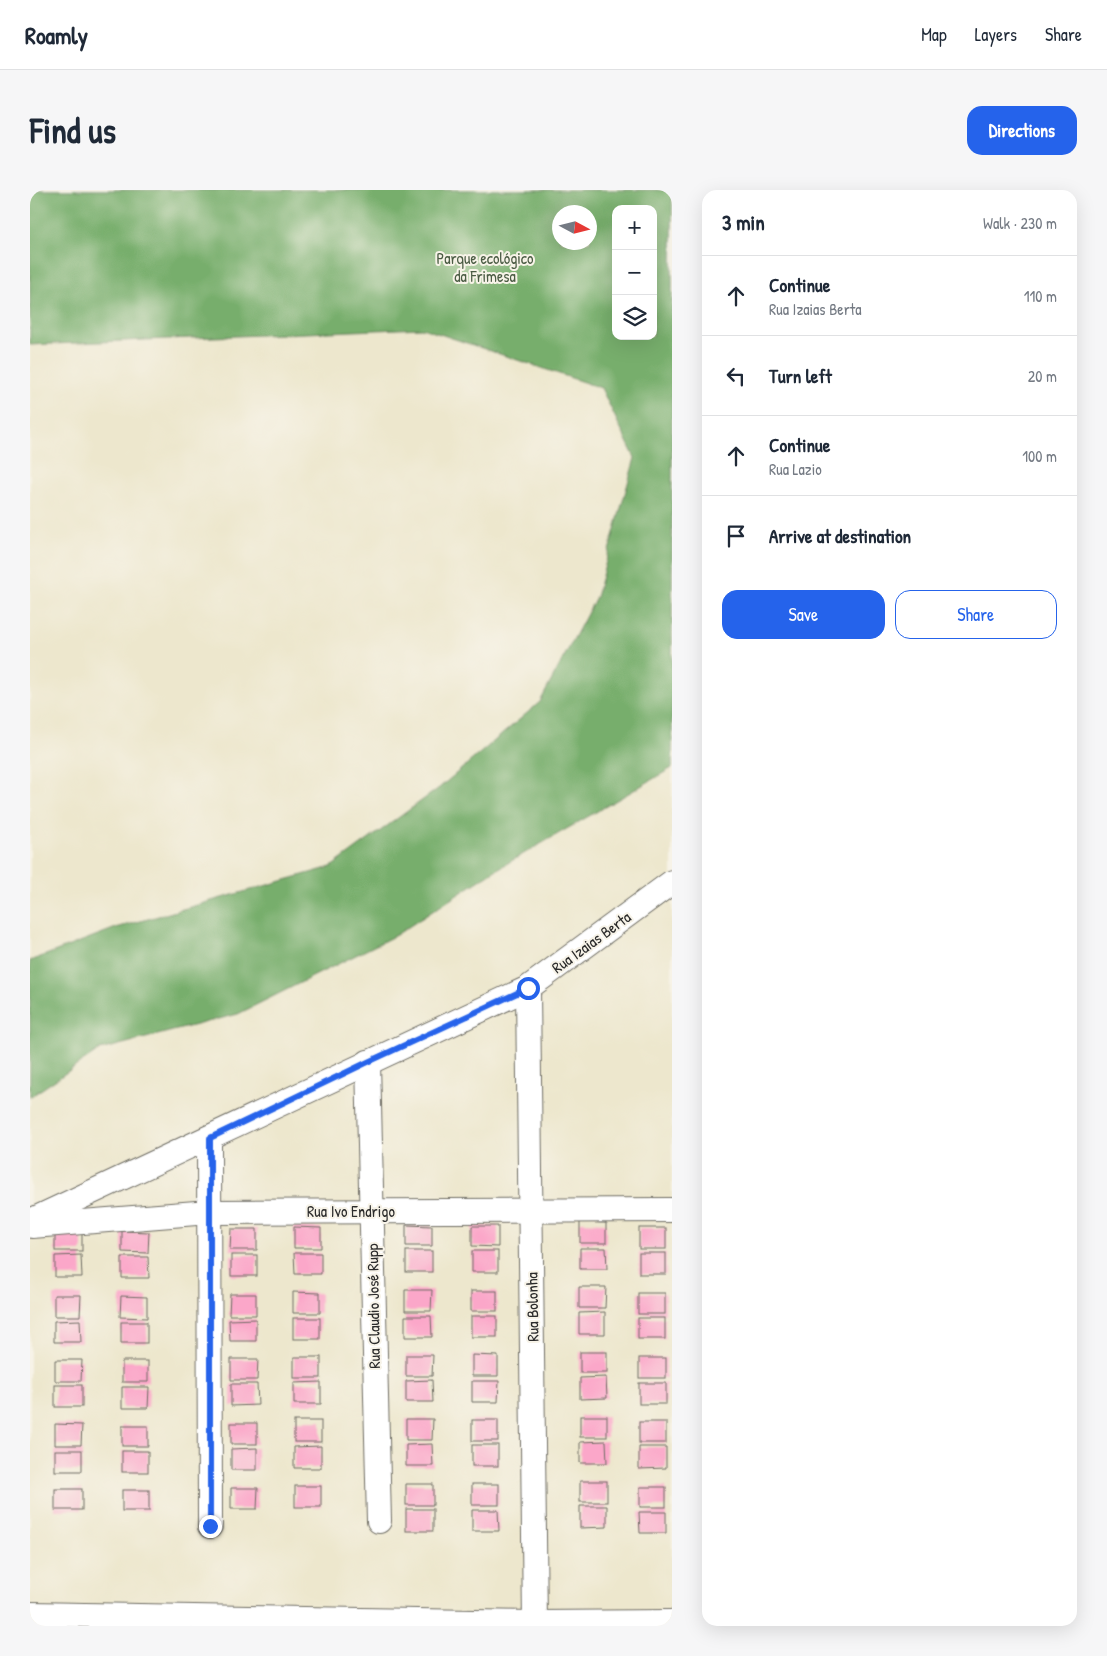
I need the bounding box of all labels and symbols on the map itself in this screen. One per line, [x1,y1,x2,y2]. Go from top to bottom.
north arrow [552,205,597,250]
park label: Parque ecológico da Frimesa [436,247,534,287]
street label: Rua Izaias Berta [547,906,635,978]
route start [517,977,540,1000]
street label: Rua Ivo Endrigo [307,1200,395,1222]
street label: Rua Claudio José Rupp [361,1243,385,1369]
street label: Rua Bolonha [520,1272,544,1342]
route end [199,1515,222,1538]

